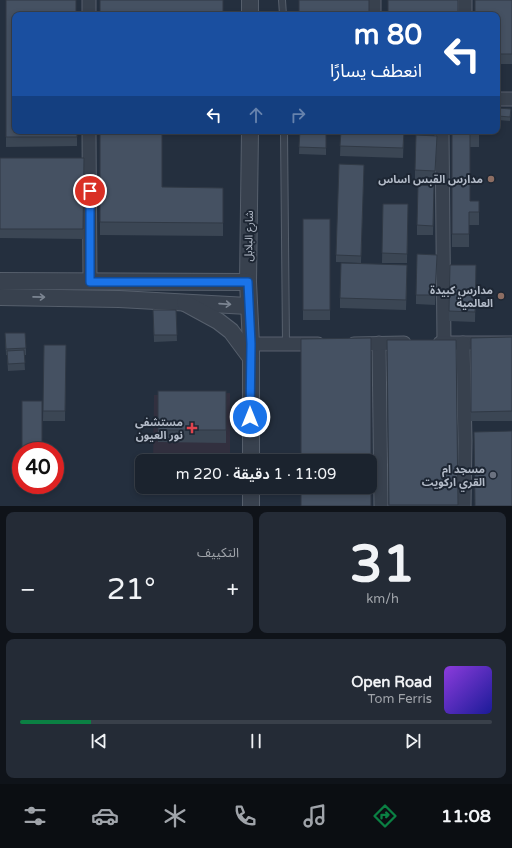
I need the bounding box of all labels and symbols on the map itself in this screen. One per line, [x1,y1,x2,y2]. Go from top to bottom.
place label: مدارس القبس اساس [378,173,483,186]
pin [73,174,107,208]
marker: مدارس القبس اساس [486,174,496,184]
street label: شارع البلابل [242,210,257,262]
place label: مدارس كبيدة العالمية [430,284,493,310]
marker: مدارس كبيدة العالمية [496,291,506,301]
one-way arrow [32,293,45,301]
one-way arrow [218,301,231,308]
position arrow [229,396,271,438]
place label: مستشفى نور العيون [135,416,183,442]
marker: مستشفى نور العيون [186,422,198,434]
speed limit sign: 40 [12,442,64,494]
place label: مسجد ام القري اركويت [422,463,485,491]
marker: مسجد ام القري اركويت [488,470,498,480]

